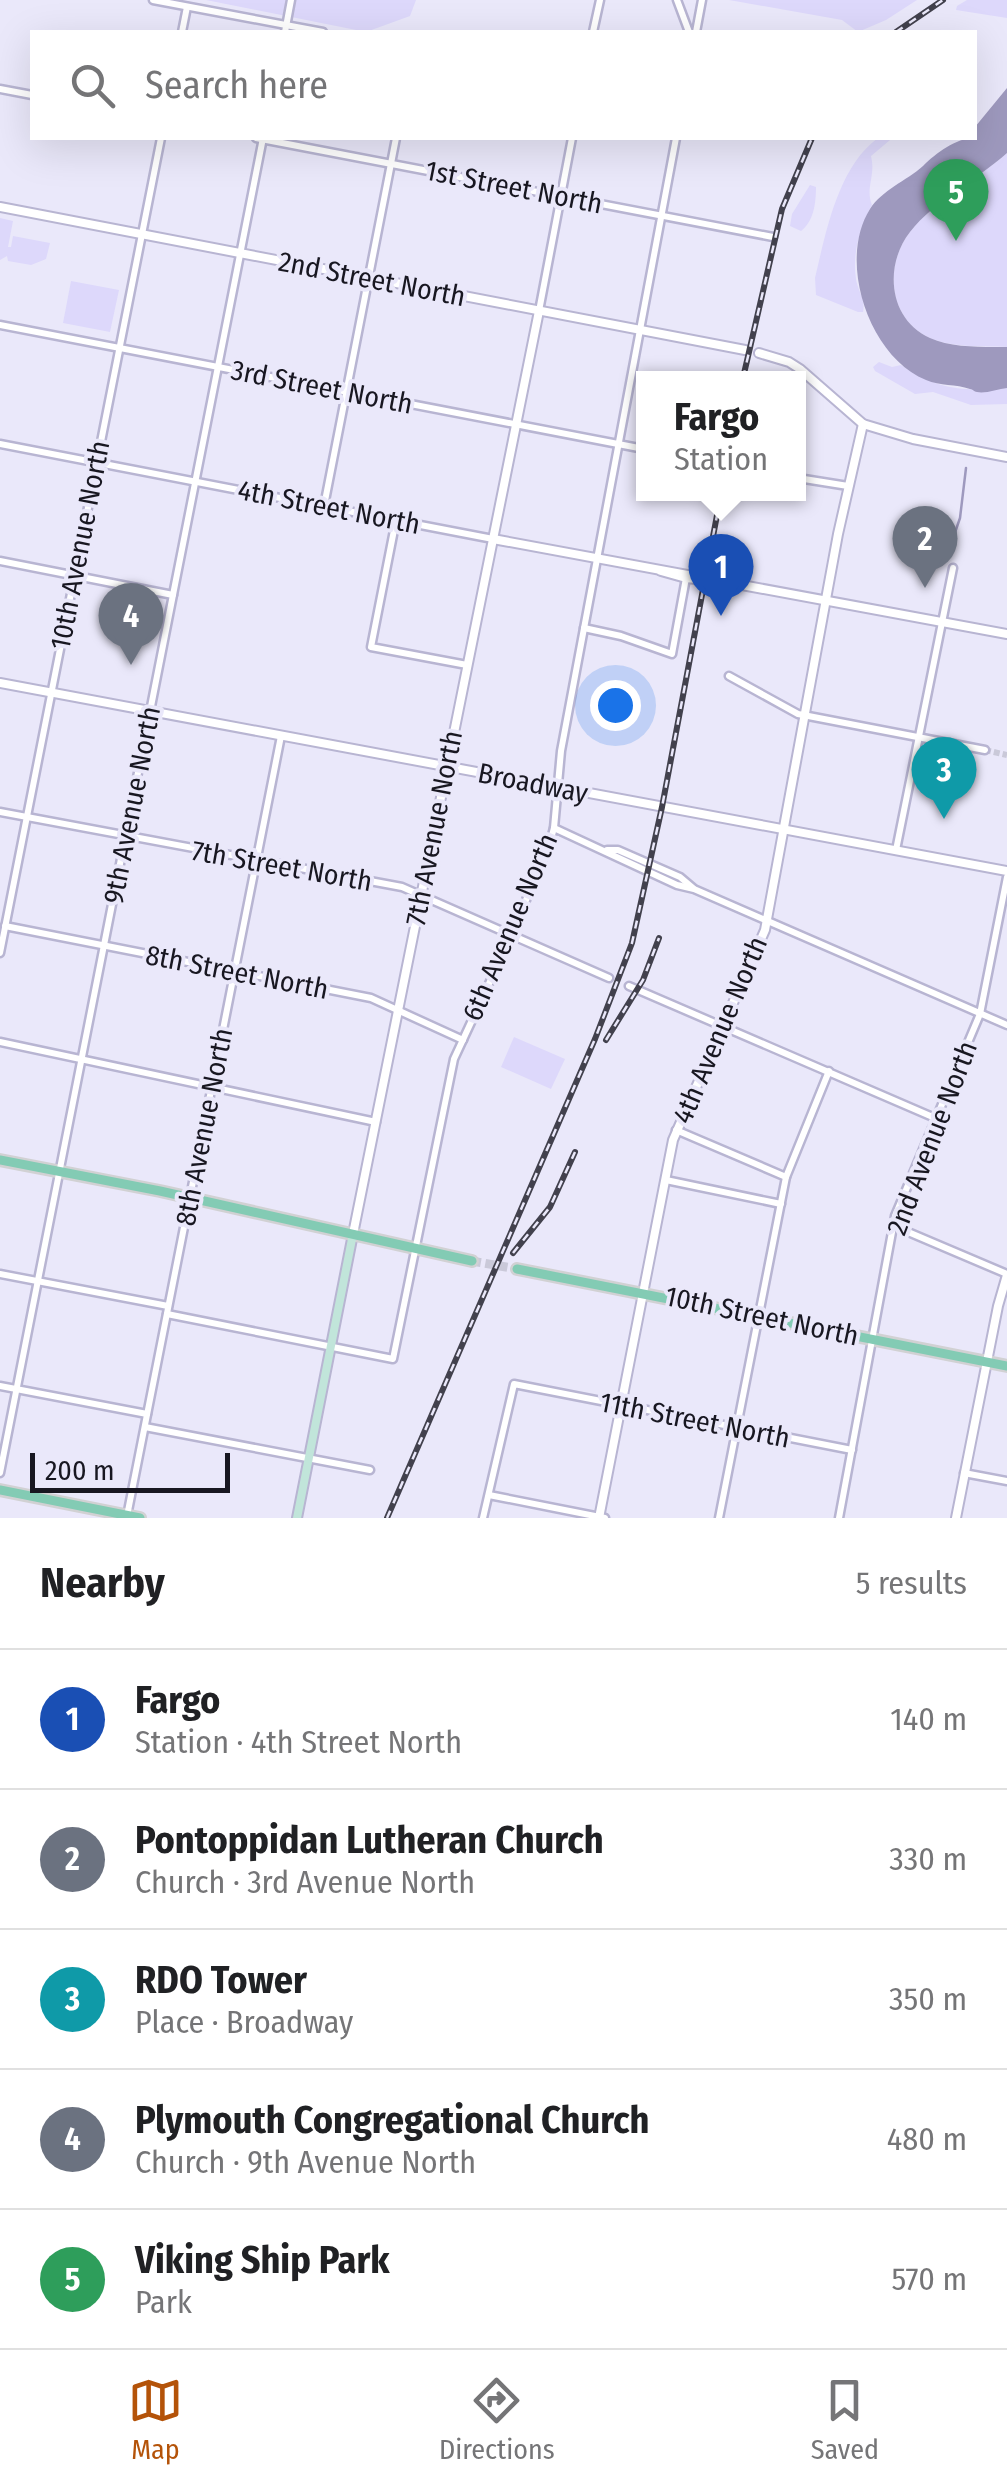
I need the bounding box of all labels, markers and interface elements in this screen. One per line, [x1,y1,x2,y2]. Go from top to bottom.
search box [30,30,977,140]
icon: search [65,58,120,113]
text: Search here [145,62,328,108]
street label: 1st Street North [423,154,605,220]
pin: 5 [924,158,988,241]
street label: 2nd Street North [276,245,468,313]
street label: 3rd Street North [229,353,415,421]
popup [636,371,806,501]
text: Fargo [674,394,759,440]
street label: 10th Avenue North [44,438,116,652]
text: Station [674,440,768,478]
street label: 4th Street North [235,473,423,541]
pin: 2 [892,506,958,588]
pin: 1 [688,534,754,616]
pin: 4 [98,582,164,665]
your location [590,680,641,731]
street label: 9th Avenue North [97,704,167,906]
street label: 7th Avenue North [399,728,469,928]
pin: 3 [912,736,976,819]
street label: Broadway [475,756,591,810]
street label: 6th Avenue North [456,828,564,1026]
street label: 7th Street North [189,834,375,898]
street label: 4th Avenue North [666,931,774,1129]
street label: 8th Street North [143,938,331,1006]
street label: 8th Avenue North [169,1025,239,1229]
street label: 2nd Avenue North [880,1036,984,1240]
street label: 10th Street North [662,1279,862,1353]
street label: 11th Street North [597,1385,793,1455]
scale bar [30,1448,230,1492]
text: 200 m [45,1454,115,1487]
text: Nearby [40,1558,165,1608]
text: 5 results [856,1564,967,1602]
text: Fargo [135,1677,220,1723]
text: 1 [66,1700,79,1738]
text: 140 m [890,1700,967,1738]
text: Station · 4th Street North [135,1723,462,1761]
text: Pontoppidan Lutheran Church [135,1817,604,1863]
text: 2 [65,1840,80,1878]
text: 330 m [889,1840,967,1878]
text: Church · 3rd Avenue North [135,1863,475,1901]
text: RDO Tower [135,1957,307,2003]
text: 3 [65,1980,80,2018]
text: 350 m [889,1980,967,2018]
text: Place · Broadway [135,2003,353,2041]
text: Plymouth Congregational Church [135,2097,650,2143]
text: 4 [64,2120,81,2158]
text: 480 m [887,2120,967,2158]
text: Church · 9th Avenue North [135,2143,476,2181]
text: Viking Ship Park [135,2237,390,2283]
text: 5 [65,2260,80,2298]
text: 570 m [892,2260,967,2298]
text: Park [135,2283,192,2321]
tab: Map [128,2373,183,2466]
tab: Directions [439,2373,555,2466]
tab: Saved [811,2373,879,2466]

